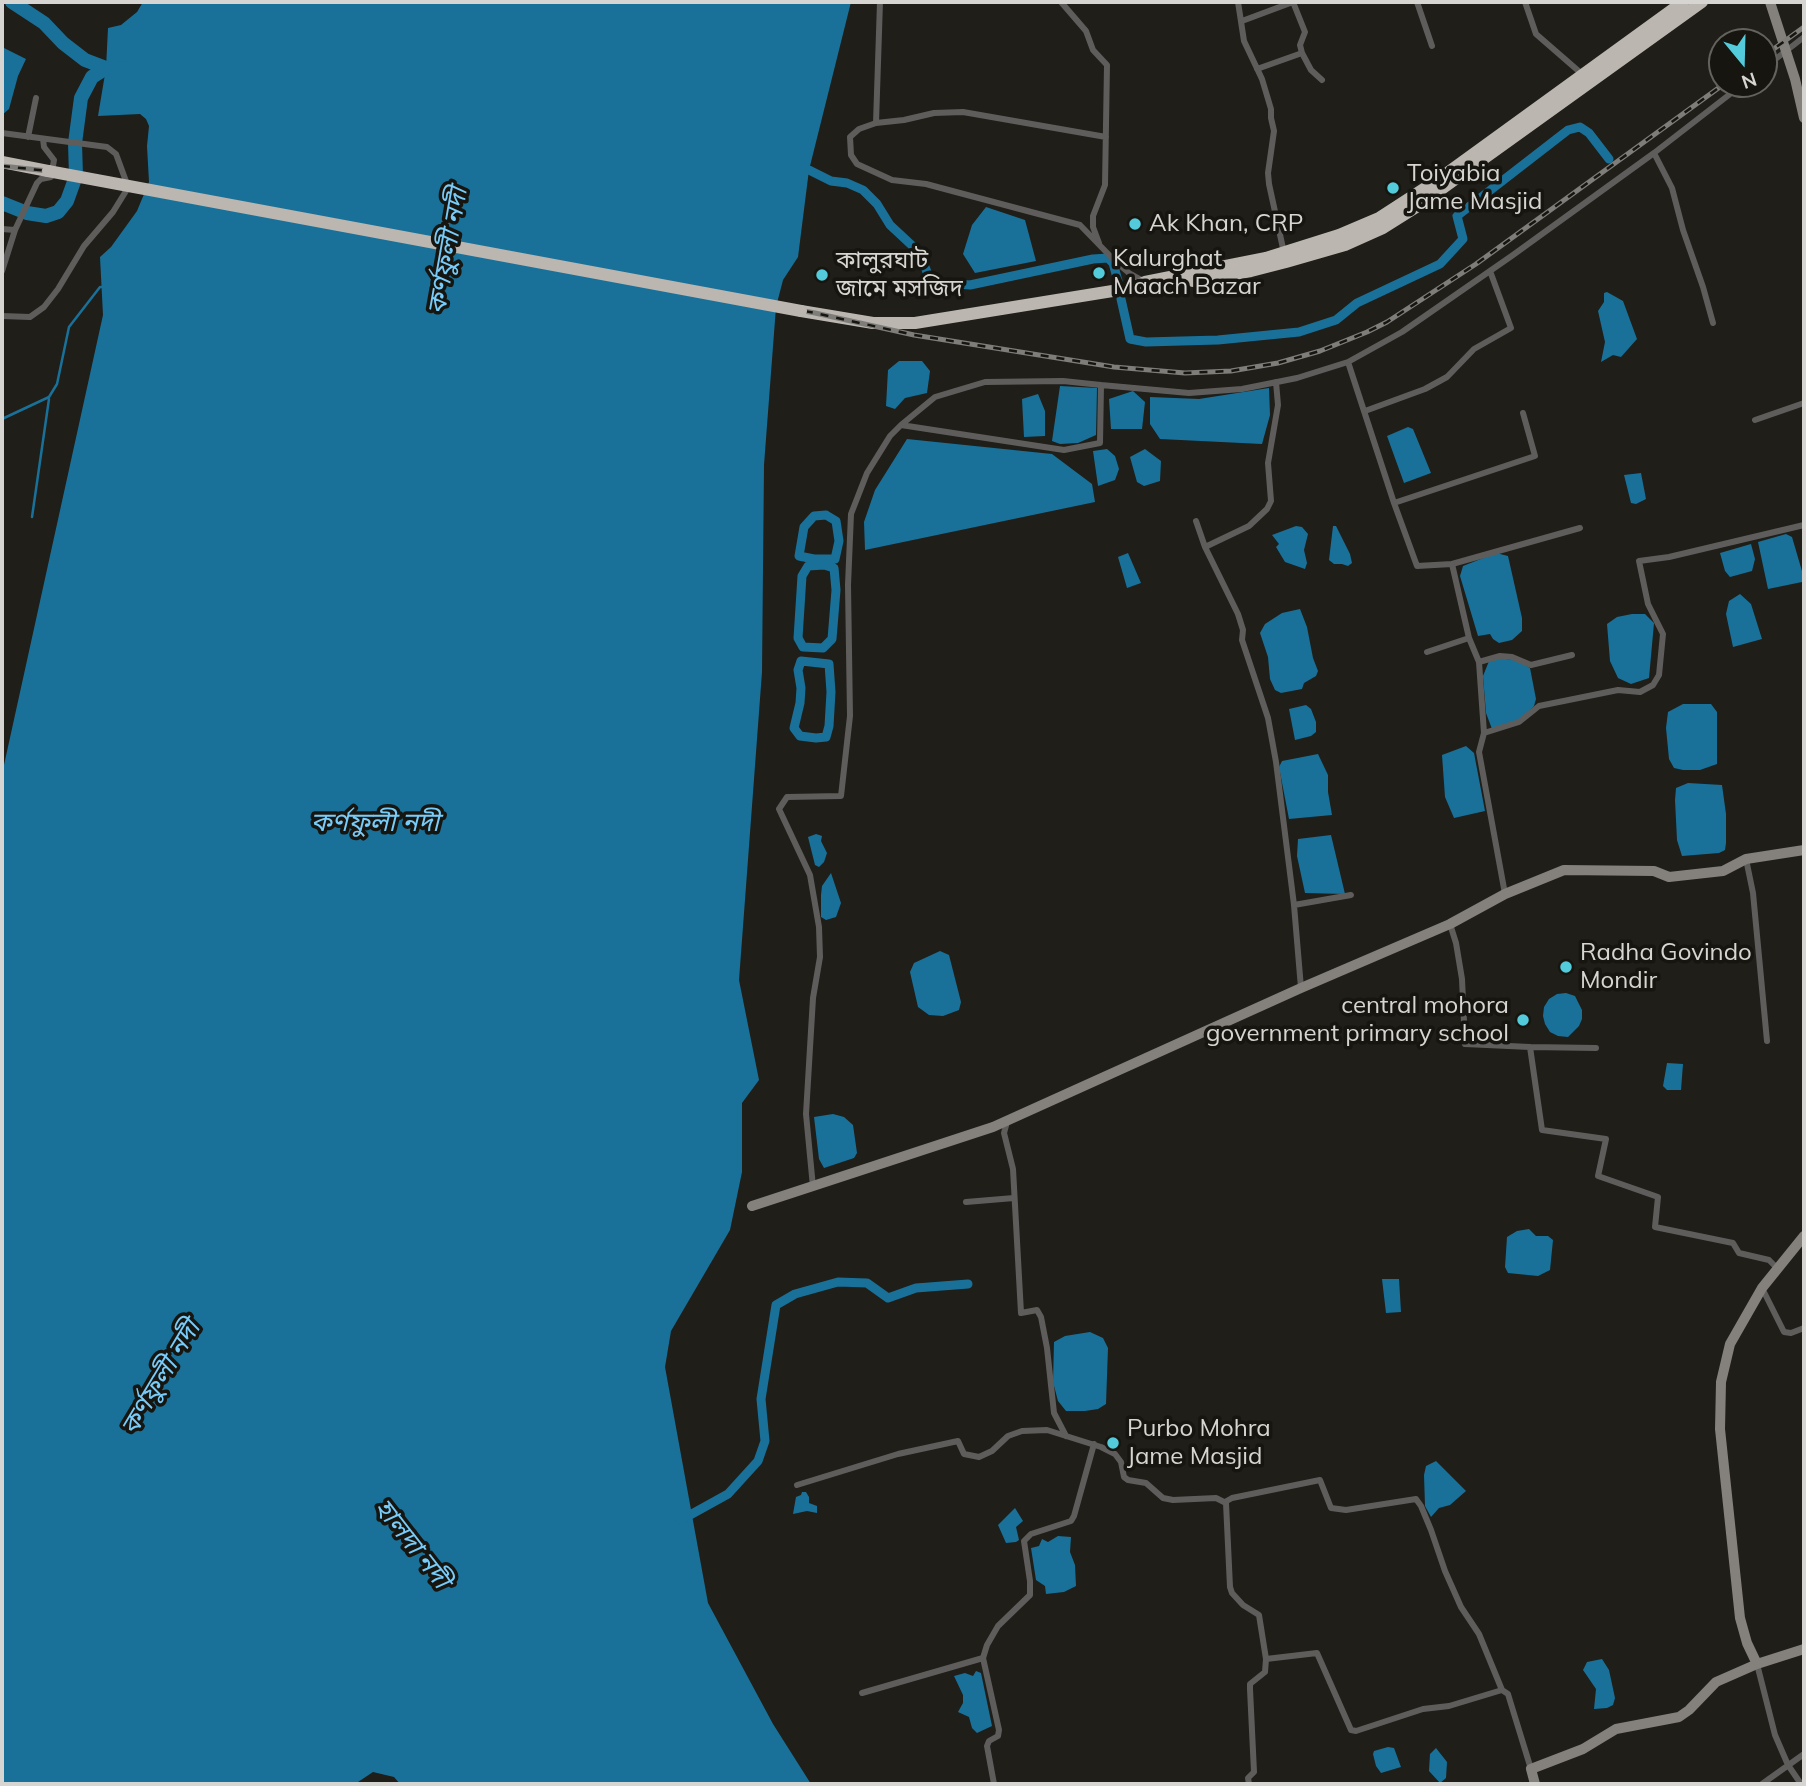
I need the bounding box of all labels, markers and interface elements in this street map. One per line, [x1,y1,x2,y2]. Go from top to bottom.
north arrow [1708,28,1778,98]
text: N [1738,67,1760,95]
place label: Toiyabia Jame Masjid [1407,160,1542,216]
marker: Toiyabia Jame Masjid [1385,180,1401,196]
water label: কর্ণফুলী নদী [421,185,475,317]
place label: Ak Khan, CRP [1149,210,1303,238]
marker: Ak Khan, CRP [1127,216,1143,232]
place label: Kalurghat Maach Bazar [1113,245,1261,301]
place label: কালুরঘাট জামে মসজিদ [836,247,963,303]
marker: Kalurghat Maach Bazar [1091,265,1107,281]
marker: কালুরঘাট জামে মসজিদ [814,267,830,283]
water label: কর্ণফুলী নদী [311,807,439,839]
place label: Radha Govindo Mondir [1580,939,1752,995]
marker: Radha Govindo Mondir [1558,959,1574,975]
place label: central mohora government primary school [1206,992,1509,1048]
marker: central mohora government primary school [1515,1012,1531,1028]
water label: কর্ণফুলী নদী [115,1315,207,1441]
place label: Purbo Mohra Jame Masjid [1127,1415,1271,1471]
marker: Purbo Mohra Jame Masjid [1105,1435,1121,1451]
water label: হালদা নদী [367,1493,457,1595]

